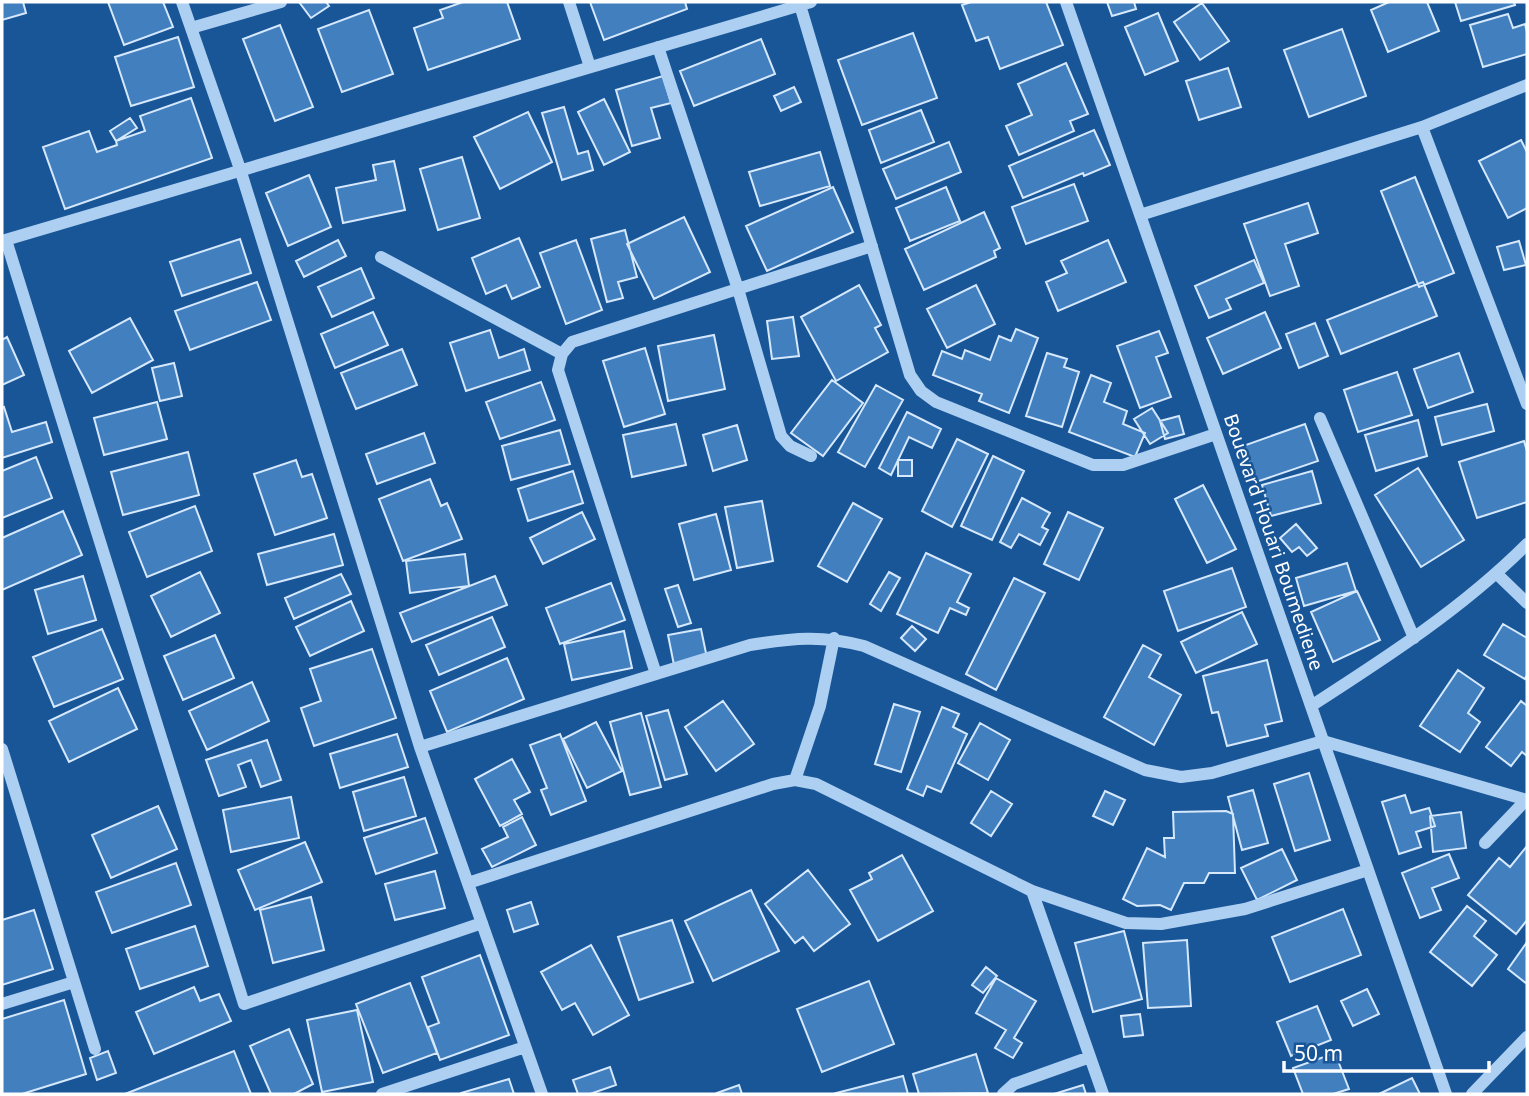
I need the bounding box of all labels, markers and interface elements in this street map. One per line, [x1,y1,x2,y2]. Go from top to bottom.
street label: Bouevard Houari Boumediene [1218,410,1330,674]
scale bar [1284,1030,1489,1074]
text: 50 m [1294,1039,1343,1067]

